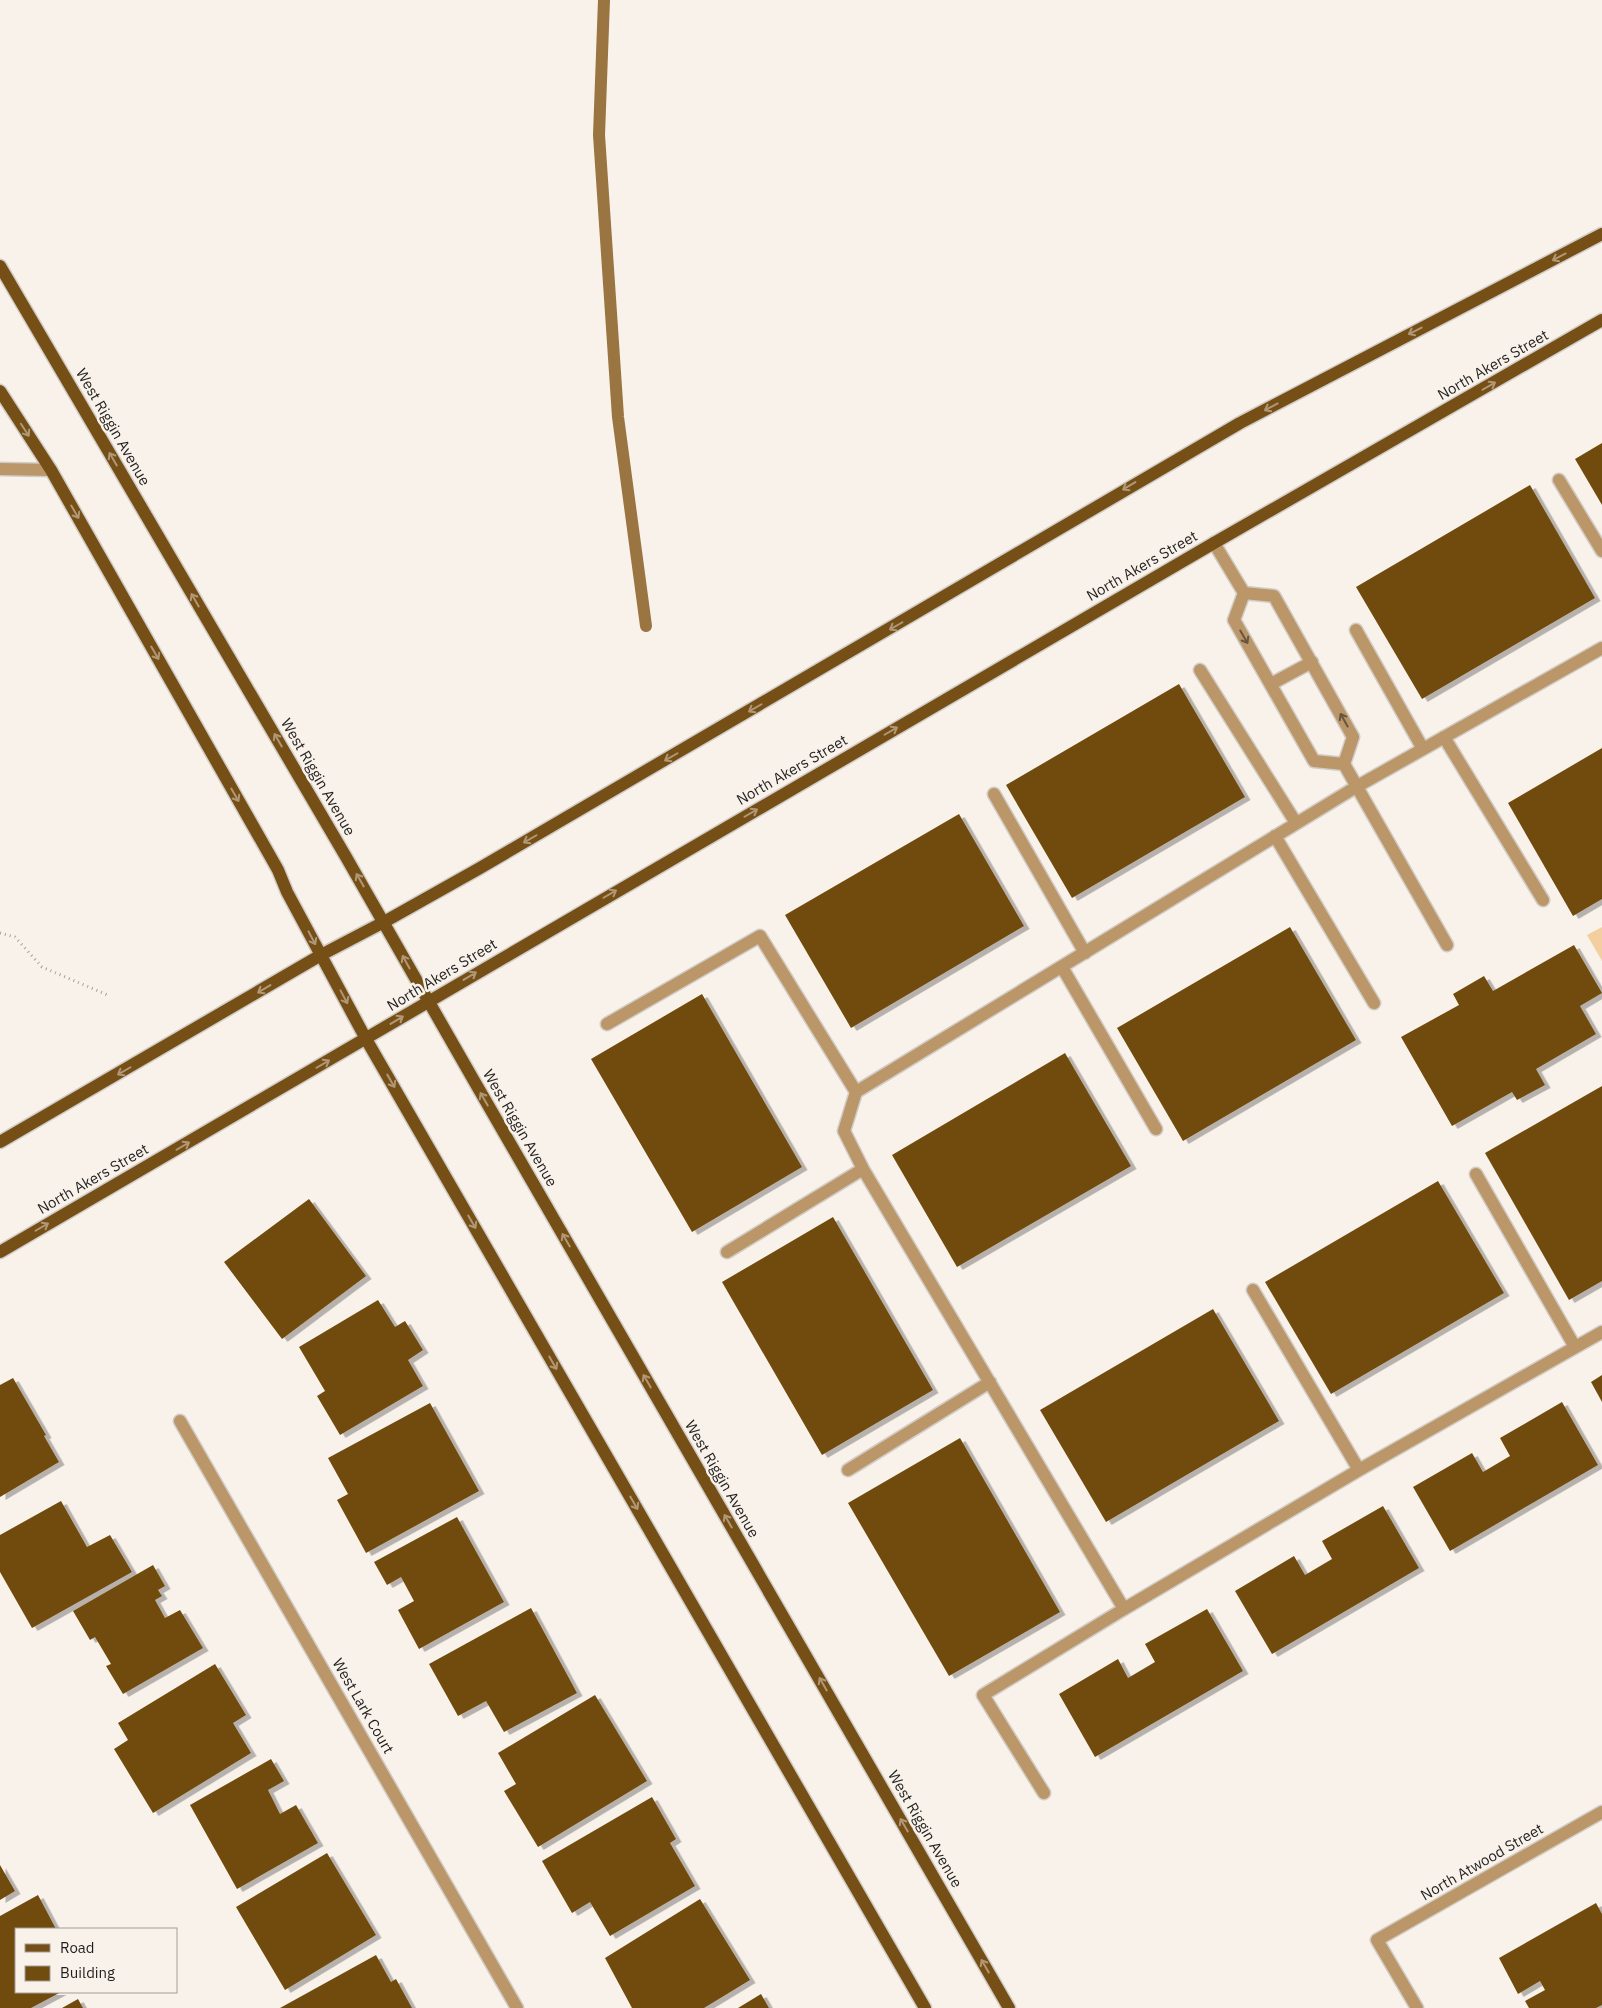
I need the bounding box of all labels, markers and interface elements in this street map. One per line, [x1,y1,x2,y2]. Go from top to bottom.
one-way arrow [1552,252,1567,262]
street label: North Akers Street [1434,325,1552,404]
one-way arrow [1407,326,1422,336]
street label: West Riggin Avenue [72,365,155,489]
one-way arrow [1481,380,1495,390]
one-way arrow [1264,402,1278,412]
one-way arrow [21,423,31,437]
one-way arrow [108,453,118,467]
one-way arrow [1123,482,1137,492]
one-way arrow [70,505,80,520]
street label: North Akers Street [1083,526,1201,605]
one-way arrow [190,593,200,607]
one-way arrow [889,621,903,631]
one-way arrow [1240,630,1250,644]
one-way arrow [151,646,161,660]
one-way arrow [748,703,763,713]
one-way arrow [1338,713,1348,727]
street label: West Riggin Avenue [277,715,360,839]
one-way arrow [884,726,899,736]
street label: North Akers Street [733,730,851,809]
one-way arrow [272,733,282,747]
one-way arrow [664,753,679,763]
one-way arrow [231,787,241,801]
one-way arrow [743,807,758,817]
one-way arrow [524,834,538,844]
one-way arrow [354,873,364,887]
one-way arrow [603,889,617,899]
one-way arrow [308,930,317,945]
street label: North Akers Street [383,934,500,1015]
one-way arrow [401,954,411,969]
one-way arrow [463,971,477,981]
one-way arrow [258,985,272,995]
one-way arrow [340,989,349,1004]
one-way arrow [390,1015,404,1025]
one-way arrow [316,1059,331,1069]
one-way arrow [117,1066,131,1076]
street label: West Riggin Avenue [479,1066,562,1190]
one-way arrow [386,1074,396,1088]
one-way arrow [479,1092,489,1107]
street label: North Akers Street [34,1139,152,1218]
one-way arrow [175,1140,189,1150]
one-way arrow [467,1214,477,1229]
one-way arrow [35,1222,49,1232]
one-way arrow [560,1233,570,1248]
one-way arrow [549,1355,559,1369]
one-way arrow [642,1373,652,1388]
street label: West Riggin Avenue [681,1417,764,1541]
one-way arrow [630,1496,640,1510]
one-way arrow [723,1515,733,1529]
street label: West Lark Court [328,1655,398,1757]
one-way arrow [818,1677,827,1692]
street label: West Riggin Avenue [884,1767,967,1891]
one-way arrow [899,1817,909,1832]
street label: North Atwood Street [1417,1819,1546,1904]
legend [15,1928,178,1993]
text: Road [60,1938,95,1957]
one-way arrow [980,1958,990,1973]
text: Building [60,1963,115,1982]

